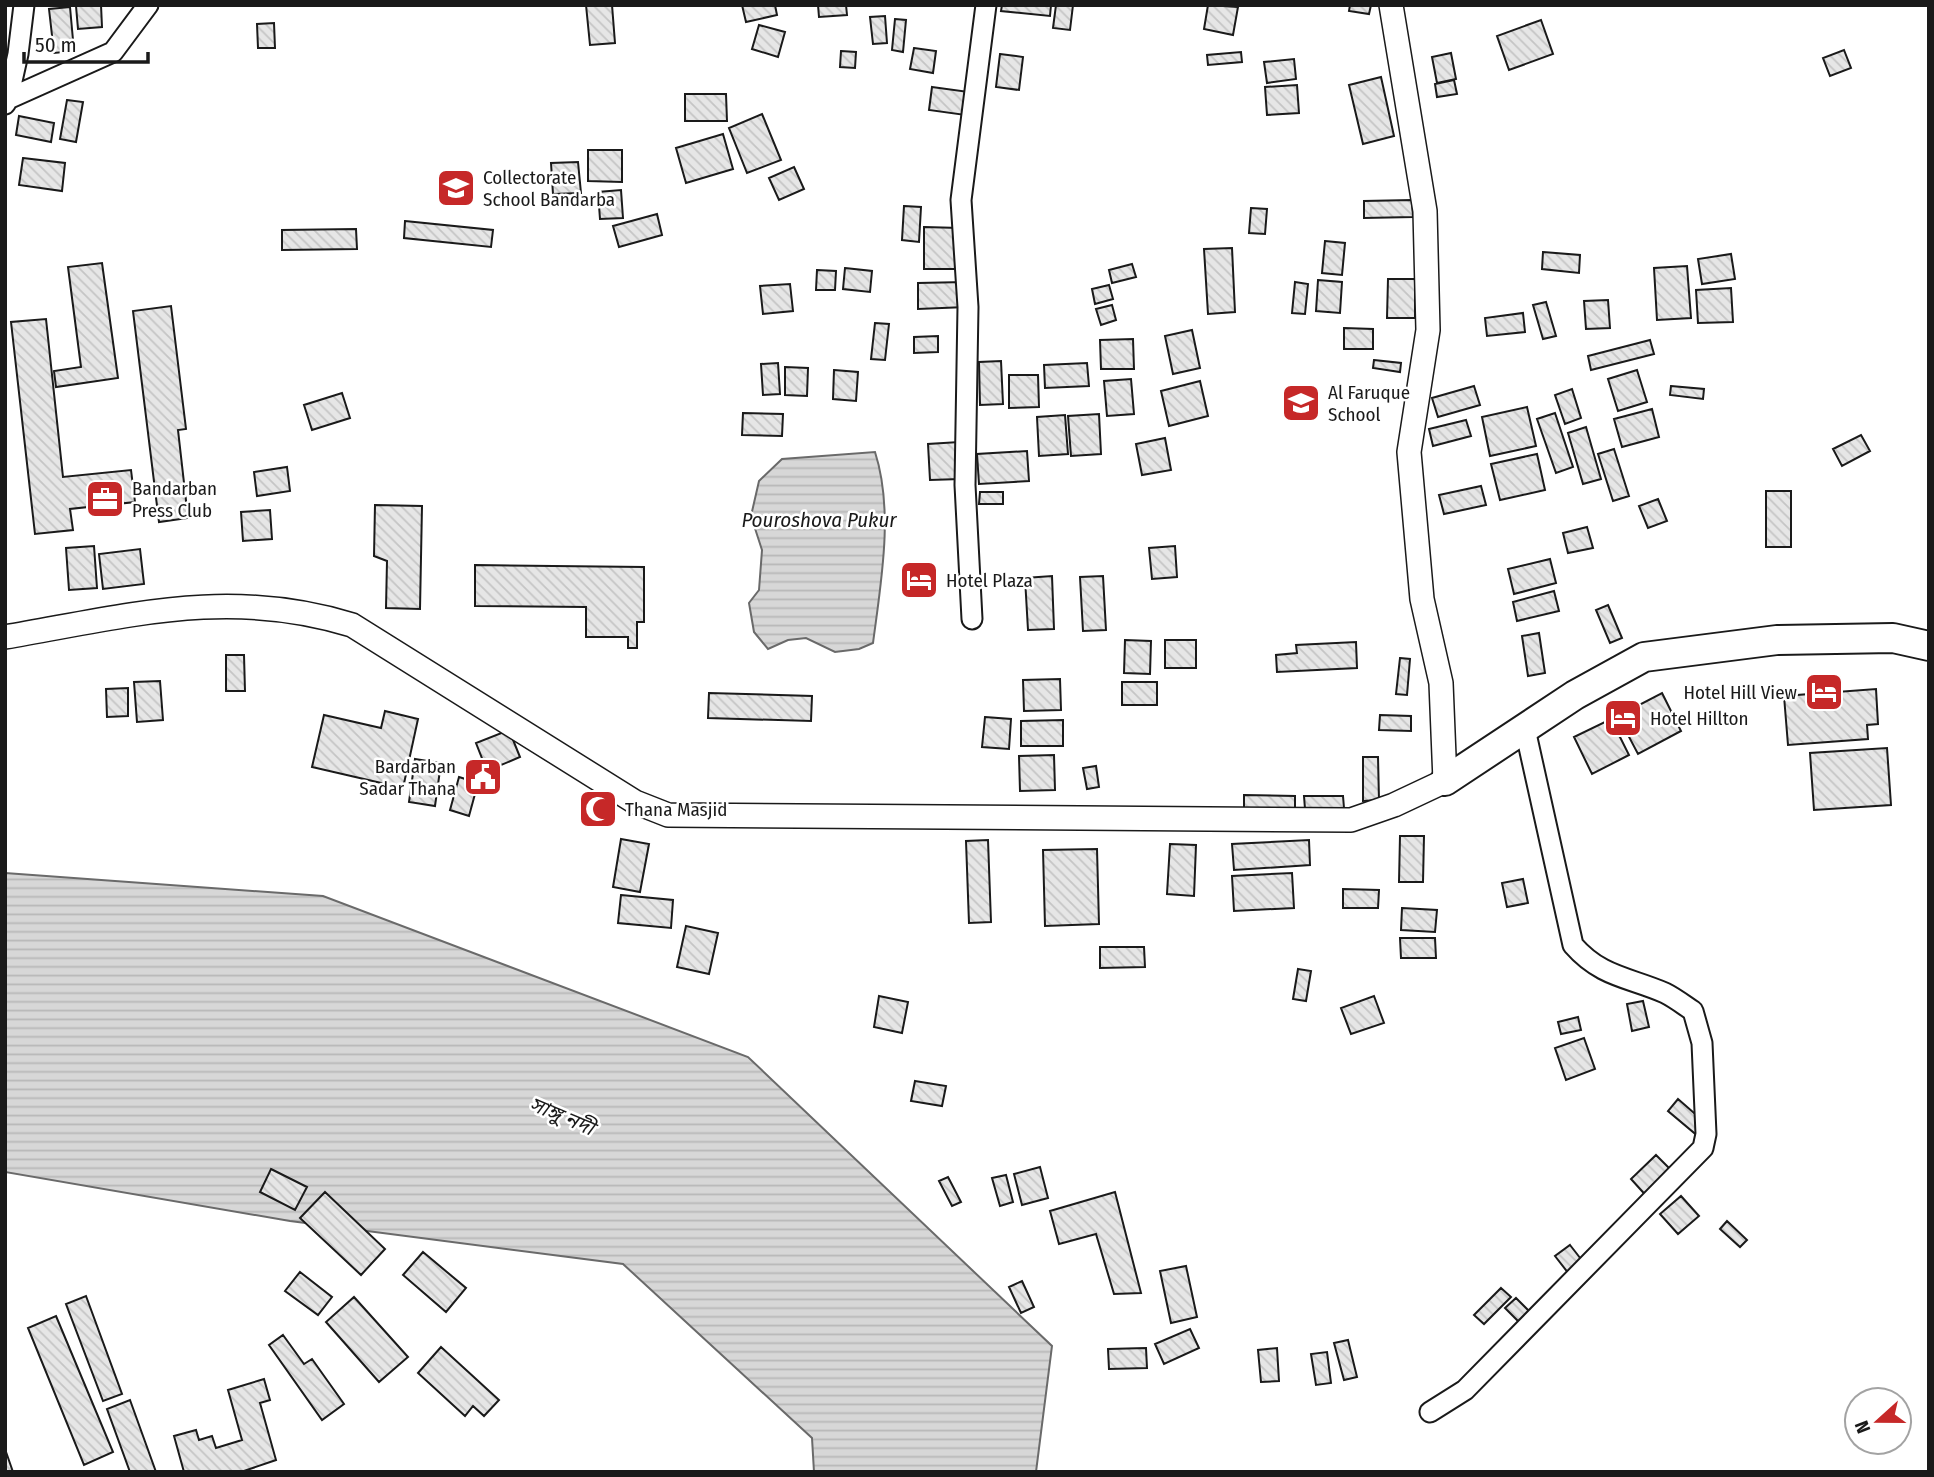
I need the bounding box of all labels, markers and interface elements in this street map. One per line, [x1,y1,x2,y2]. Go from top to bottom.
scale bar [24,21,149,65]
text: 50 m [35,32,77,58]
place label: Collectorate School Bandarba [483,166,615,211]
school or university icon: Collectorate School Bandarba [435,167,477,209]
place label: Al Faruque School [1328,381,1410,426]
school or university icon: Al Faruque School [1280,382,1322,424]
place label: Bandarban Press Club [132,477,217,522]
office icon: Bandarban Press Club [84,478,126,520]
water label: Pouroshova Pukur [741,507,897,533]
hotel icon: Hotel Plaza [898,559,940,601]
place label: Hotel Plaza [946,569,1033,592]
hotel icon: Hotel Hill View [1803,671,1845,713]
place label: Hotel Hill View [1684,681,1798,704]
hotel icon: Hotel Hillton [1602,697,1644,739]
place label: Hotel Hillton [1650,707,1749,730]
place label: Bardarban Sadar Thana [359,755,456,800]
public building icon: Bardarban Sadar Thana [462,756,504,798]
mosque icon: Thana Masjid [577,788,619,830]
place label: Thana Masjid [625,798,727,821]
water label: সাঙ্গু নদী [526,1091,602,1143]
north arrow [1843,1386,1913,1456]
text: N [1850,1417,1875,1436]

